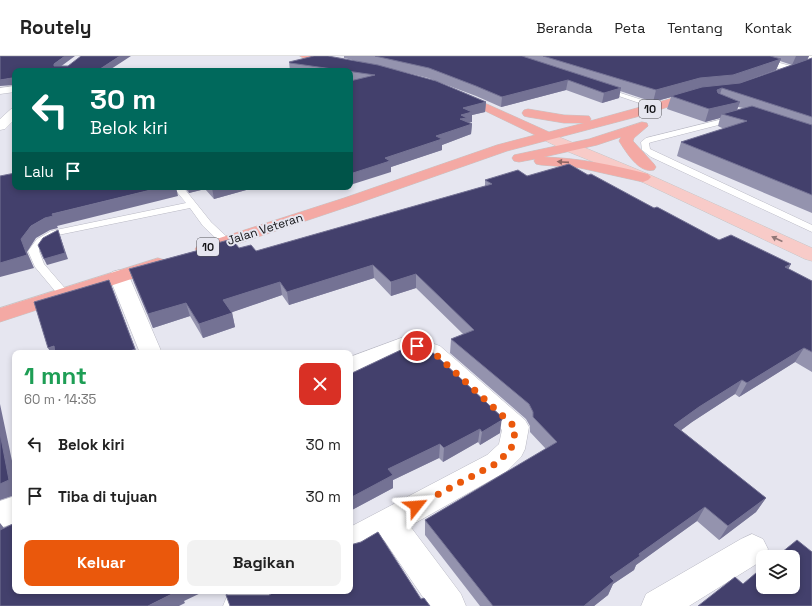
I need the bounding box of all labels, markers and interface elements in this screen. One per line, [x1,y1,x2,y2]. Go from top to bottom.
text: Routely [20,15,91,40]
text: Beranda [536,19,593,37]
text: Peta [615,19,645,37]
text: Tentang [667,19,723,37]
text: Kontak [745,19,792,37]
text: 30 m [90,81,156,117]
icon: left [24,84,76,136]
road number: 10 [639,100,661,118]
text: Belok kiri [90,116,168,139]
one-way arrow [557,158,569,165]
icon: arrive [62,160,84,182]
text: Lalu [24,162,54,181]
street label: Jalan Veteran [225,209,305,249]
one-way arrow [770,235,782,241]
road number: 10 [197,238,219,256]
pin [400,329,434,363]
icon: arrive [406,335,428,357]
text: 1 mnt [24,360,87,391]
button: close [299,363,341,405]
text: 60 m · 14:35 [24,391,96,408]
icon: left [24,433,46,455]
text: Belok kiri [58,435,124,454]
text: 30 m [306,435,341,454]
icon: arrive [24,485,46,507]
position arrow [395,485,437,527]
text: Tiba di tujuan [58,487,157,506]
text: 30 m [306,487,341,506]
button: Keluar [24,540,179,586]
button: Bagikan [187,540,341,586]
map controls [756,550,800,594]
button: layers [756,550,800,594]

